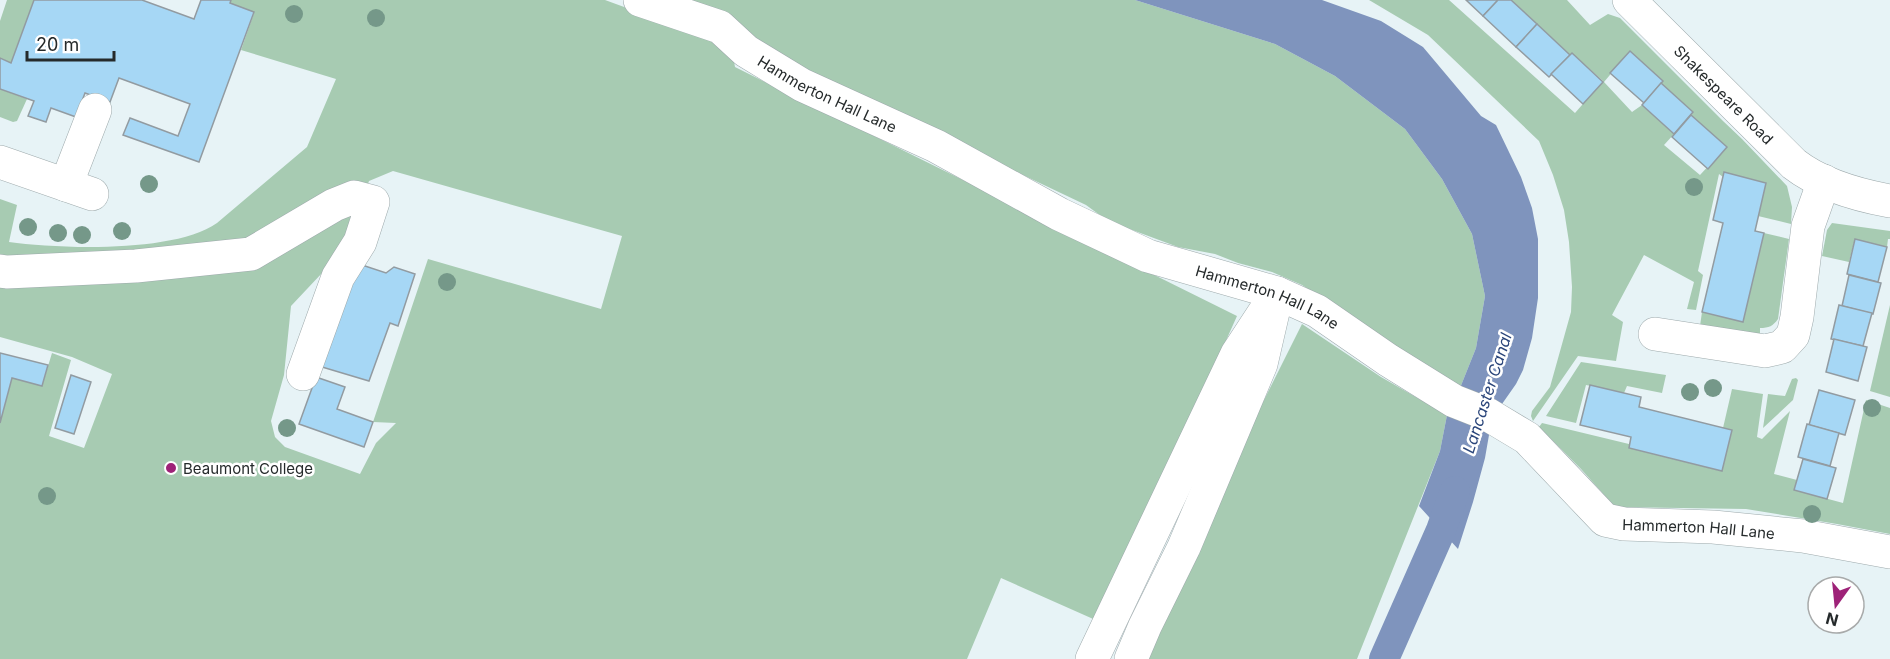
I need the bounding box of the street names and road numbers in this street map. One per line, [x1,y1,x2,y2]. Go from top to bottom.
street label: Shakespeare Road [1670,41,1778,148]
street label: Hammerton Hall Lane [754,51,900,136]
street label: Hammerton Hall Lane [1193,261,1343,333]
street label: Hammerton Hall Lane [1622,514,1776,543]

